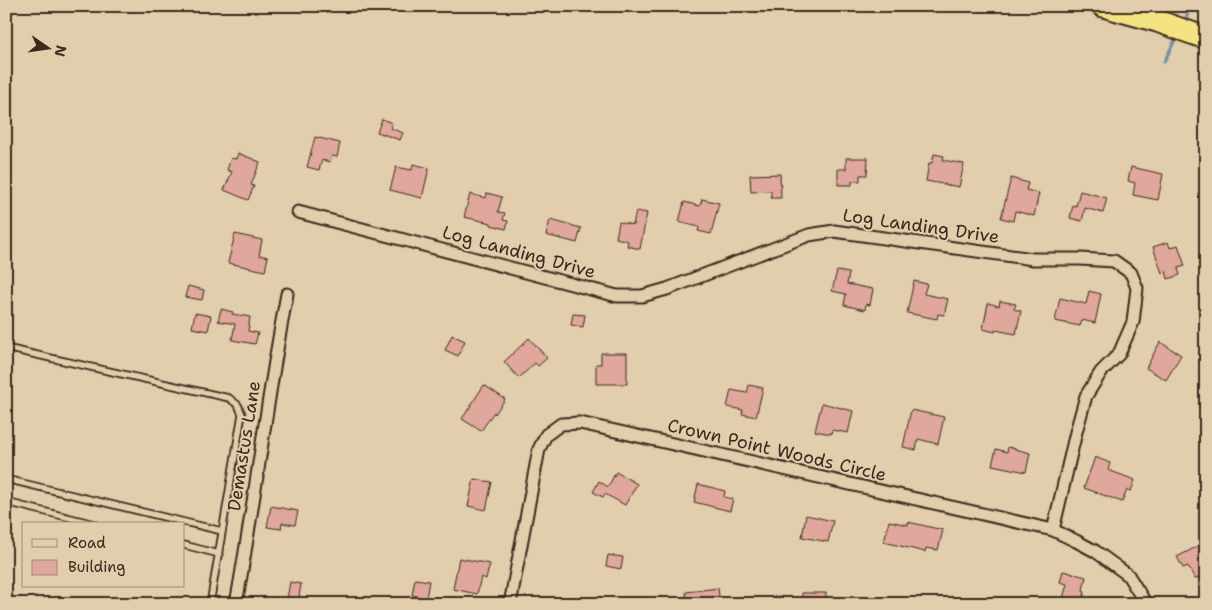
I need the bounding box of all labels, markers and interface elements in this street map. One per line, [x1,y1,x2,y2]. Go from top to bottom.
north arrow [22,22,72,72]
text: N [51,43,71,58]
street label: Log Landing Drive [841,203,1001,249]
street label: Log Landing Drive [440,220,598,284]
street label: Demastus Lane [222,379,266,513]
street label: Crown Point Woods Circle [665,413,889,487]
legend [22,522,185,588]
text: Road [68,533,106,553]
text: Building [68,557,125,577]

